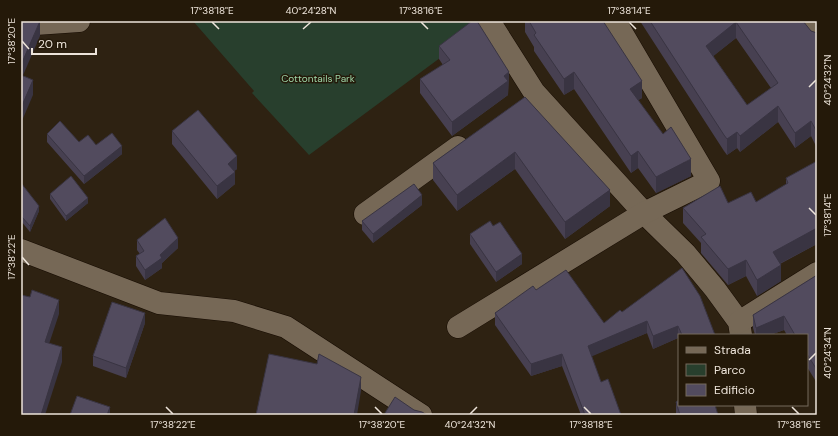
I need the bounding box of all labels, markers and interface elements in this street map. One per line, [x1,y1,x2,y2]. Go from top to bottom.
text: 17°38'18"E [190,4,234,17]
text: 40°24'28"N [285,4,337,17]
text: 17°38'16"E [399,4,443,17]
text: 17°38'14"E [607,4,651,17]
text: 17°38'20"E [5,17,18,64]
scale bar [32,30,96,56]
text: 20 m [38,36,67,52]
text: 40°24'32"N [821,54,834,106]
park label: Cottontails Park [281,72,355,85]
text: 17°38'14"E [821,193,834,237]
text: 17°38'22"E [5,234,18,280]
text: 40°24'34"N [821,327,834,379]
legend [678,334,808,406]
text: Strada [714,342,751,358]
text: Parco [714,362,745,378]
text: Edificio [714,382,755,398]
text: 17°38'22"E [150,418,196,431]
text: 17°38'20"E [359,418,406,431]
text: 40°24'32"N [444,418,496,431]
text: 17°38'18"E [569,418,613,431]
text: 17°38'16"E [777,418,821,431]

